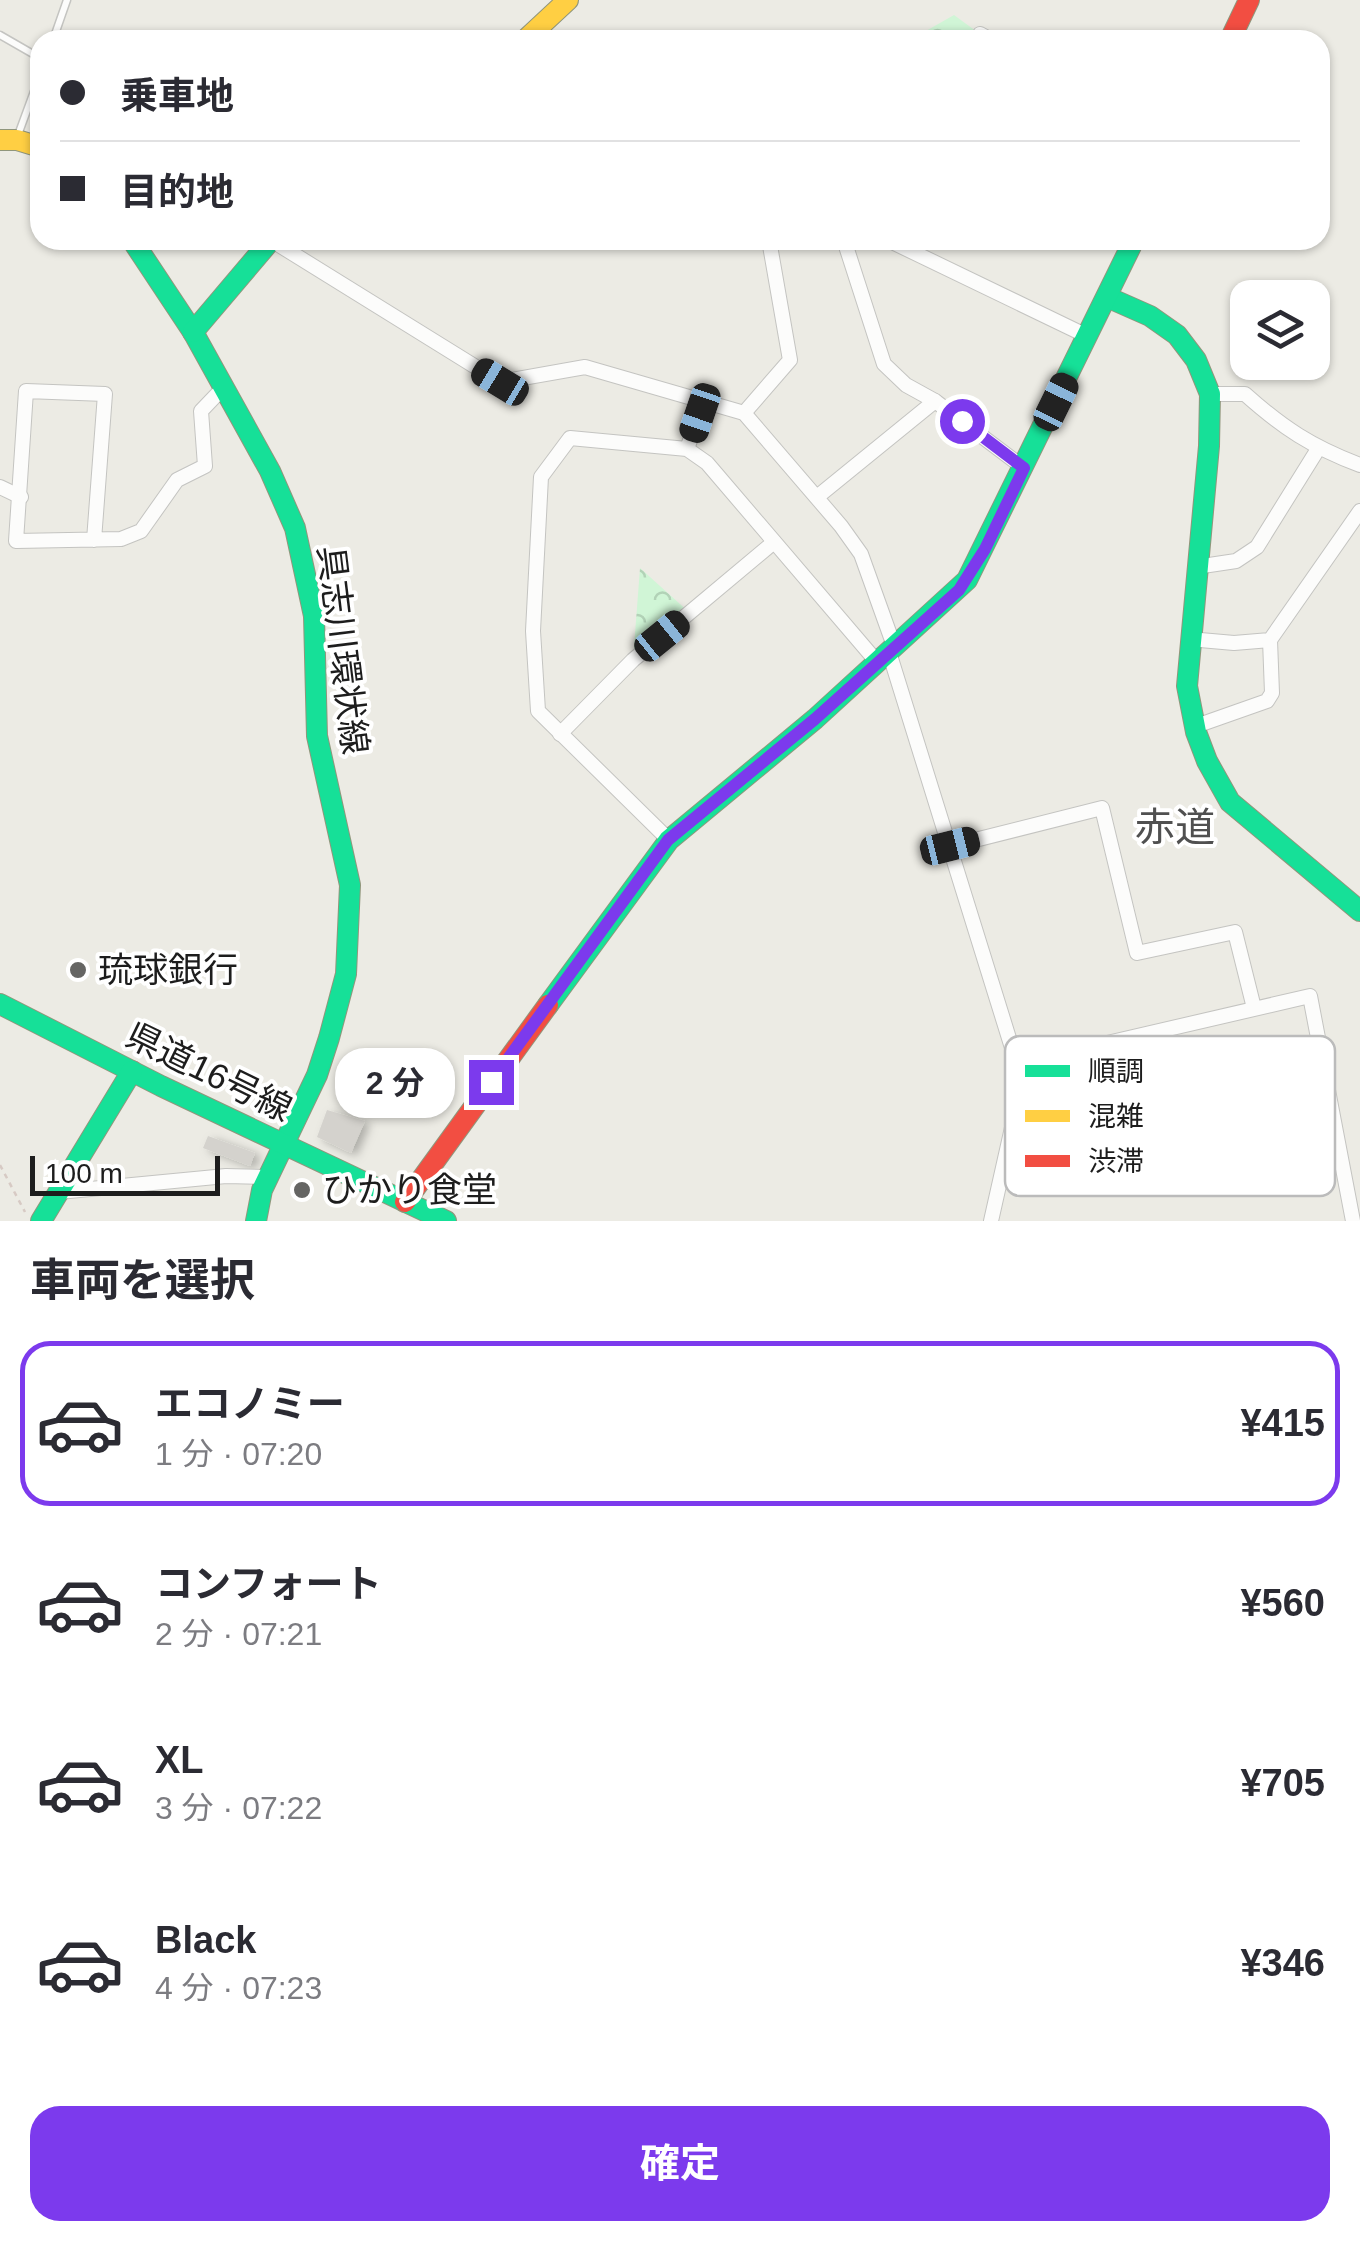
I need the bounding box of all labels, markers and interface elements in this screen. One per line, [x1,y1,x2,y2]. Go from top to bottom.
text: 乗車地 [120,75,234,117]
text: 目的地 [120,171,234,213]
map controls [1230,280,1330,380]
button: layers [1230,280,1330,380]
car [467,354,533,410]
car [1029,368,1083,436]
car [676,380,724,446]
route start [940,399,985,444]
street label: 具志川環状線 [311,543,376,757]
car [629,605,695,667]
district label: 赤道 [1135,805,1215,849]
car [917,824,983,868]
place label: 琉球銀行 [98,950,238,989]
marker: 琉球銀行 [67,959,89,981]
street label: 県道16号線 [120,1015,298,1128]
legend [1005,1036,1335,1196]
callout: 2 分 [336,1047,456,1117]
text: 順調 [1088,1056,1144,1087]
route end [469,1060,514,1105]
text: 2 分 [366,1065,424,1101]
text: 混雑 [1088,1101,1144,1132]
text: 渋滞 [1088,1146,1144,1177]
scale bar [30,1151,220,1196]
text: 100 m [45,1158,123,1189]
place label: ひかり食堂 [322,1170,497,1209]
marker: ひかり食堂 [291,1179,313,1201]
text: 車両を選択 [30,1255,255,1306]
icon: car [35,1379,125,1469]
text: エコノミー [155,1383,345,1425]
text: ¥415 [1240,1402,1325,1444]
text: 1 分 · 07:20 [155,1436,322,1472]
icon: car [35,1559,125,1649]
text: コンフォート [155,1563,382,1605]
text: ¥560 [1240,1582,1325,1624]
text: 2 分 · 07:21 [155,1616,322,1652]
icon: car [35,1739,125,1829]
text: XL [155,1739,204,1781]
text: ¥705 [1240,1762,1325,1804]
text: 3 分 · 07:22 [155,1790,322,1826]
icon: car [35,1919,125,2009]
text: Black [155,1919,256,1961]
text: ¥346 [1240,1942,1325,1984]
text: 4 分 · 07:23 [155,1970,322,2006]
button: 確定 [30,2106,1330,2221]

